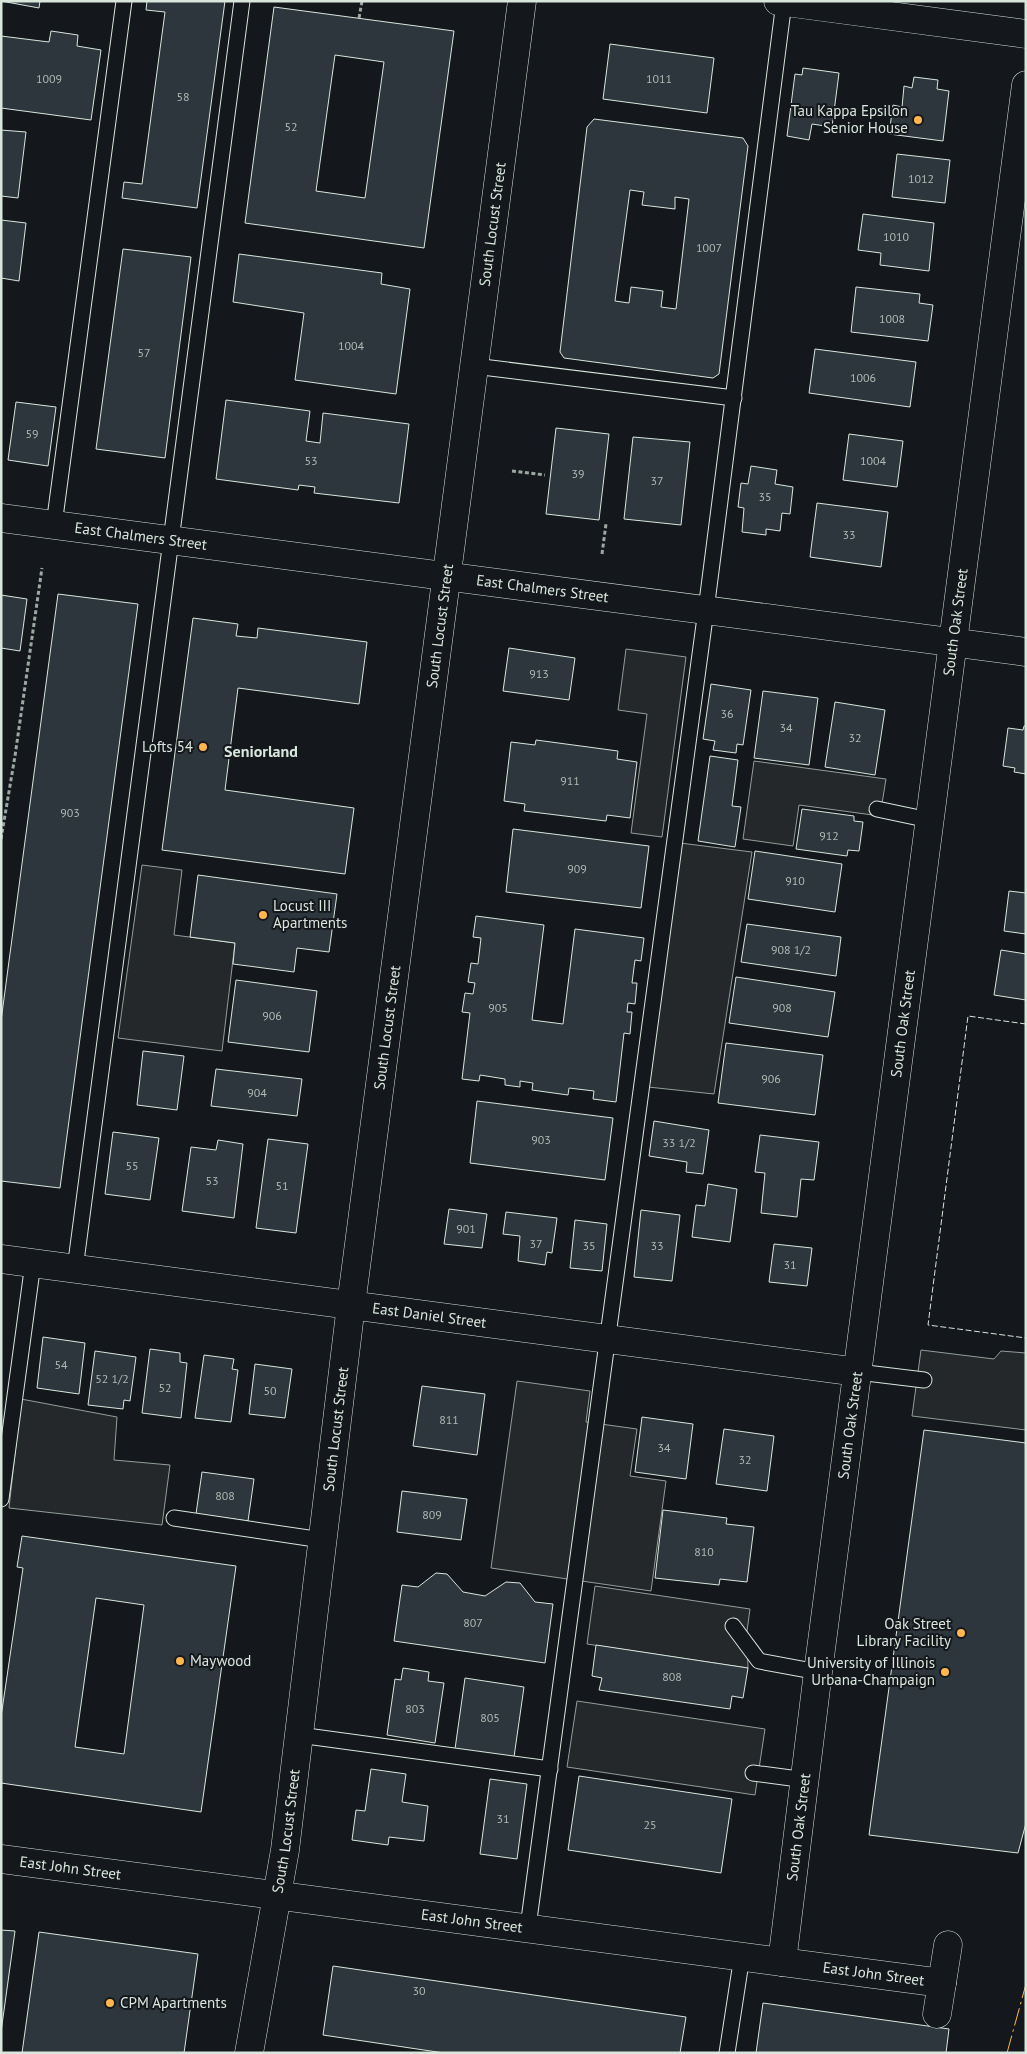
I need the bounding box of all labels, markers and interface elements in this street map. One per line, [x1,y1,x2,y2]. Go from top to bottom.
house number: 1009 [36,71,62,86]
house number: 1011 [646,71,672,86]
house number: 58 [176,89,190,104]
place label: Tau Kappa Epsilon Senior House [791,101,908,137]
marker: Tau Kappa Epsilon Senior House [912,114,924,126]
house number: 52 [284,119,298,134]
street label: South Locust Street [475,161,510,288]
house number: 1012 [908,171,934,186]
house number: 1010 [883,229,910,244]
house number: 1007 [696,240,722,255]
house number: 1008 [879,311,905,326]
house number: 1004 [338,338,365,353]
house number: 57 [137,345,151,360]
house number: 1006 [850,370,876,385]
house number: 59 [25,426,39,441]
house number: 53 [304,453,318,468]
house number: 1004 [860,453,887,468]
house number: 39 [571,466,585,481]
house number: 37 [650,473,664,488]
house number: 35 [758,489,772,504]
street label: East Chalmers Street [74,518,208,554]
house number: 33 [842,527,856,542]
street label: South Locust Street [422,563,457,689]
street label: South Oak Street [939,567,972,677]
street label: East Chalmers Street [475,570,610,606]
house number: 913 [529,666,549,681]
house number: 36 [720,706,734,721]
house number: 34 [779,720,793,735]
house number: 32 [848,730,862,745]
place label: Lofts 54 [142,737,193,756]
marker: Lofts 54 [197,741,209,753]
district label: Seniorland [224,741,298,761]
house number: 911 [560,773,580,788]
house number: 903 [60,805,80,820]
house number: 912 [819,828,839,843]
house number: 909 [567,861,587,876]
house number: 910 [785,873,805,888]
place label: Locust III Apartments [273,896,347,932]
marker: Locust III Apartments [257,909,269,921]
house number: 908 1/2 [771,942,811,957]
street label: South Locust Street [369,964,404,1091]
street label: South Oak Street [886,969,919,1079]
house number: 905 [488,1000,508,1015]
house number: 908 [772,1000,792,1015]
house number: 906 [262,1008,282,1023]
house number: 906 [761,1071,781,1086]
house number: 904 [247,1085,267,1100]
house number: 903 [531,1132,551,1147]
house number: 33 1/2 [662,1135,696,1150]
house number: 55 [125,1158,139,1173]
house number: 53 [205,1173,219,1188]
house number: 51 [275,1178,289,1193]
house number: 901 [456,1221,476,1236]
house number: 37 [529,1236,543,1251]
house number: 35 [582,1238,596,1253]
house number: 33 [650,1238,664,1253]
house number: 31 [783,1257,797,1272]
street label: East Daniel Street [371,1298,488,1332]
house number: 54 [54,1357,68,1372]
street label: South Locust Street [319,1366,352,1492]
street label: South Oak Street [833,1370,866,1480]
house number: 52 1/2 [95,1371,129,1386]
house number: 52 [158,1380,172,1395]
house number: 50 [263,1383,277,1398]
house number: 811 [439,1412,459,1427]
house number: 34 [657,1440,671,1455]
house number: 32 [738,1452,752,1467]
house number: 808 [215,1488,235,1503]
house number: 809 [422,1507,442,1522]
house number: 810 [694,1544,714,1559]
place label: Oak Street Library Facility [857,1614,951,1650]
house number: 807 [463,1615,483,1630]
marker: Oak Street Library Facility [955,1627,967,1639]
place label: Maywood [190,1651,251,1670]
place label: University of Illinois Urbana-Champaign [807,1653,935,1689]
marker: Maywood [174,1655,186,1667]
marker: University of Illinois Urbana-Champaign [939,1666,951,1678]
house number: 808 [662,1669,682,1684]
house number: 803 [405,1701,425,1716]
house number: 805 [480,1710,500,1725]
street label: South Locust Street [268,1768,304,1895]
street label: South Oak Street [782,1772,814,1882]
house number: 31 [496,1811,510,1826]
house number: 25 [643,1817,657,1832]
street label: East John Street [19,1852,122,1884]
street label: East John Street [420,1904,524,1937]
street label: East John Street [822,1957,925,1990]
house number: 30 [412,1983,426,1998]
place label: CPM Apartments [120,1993,227,2012]
marker: CPM Apartments [104,1997,116,2009]

